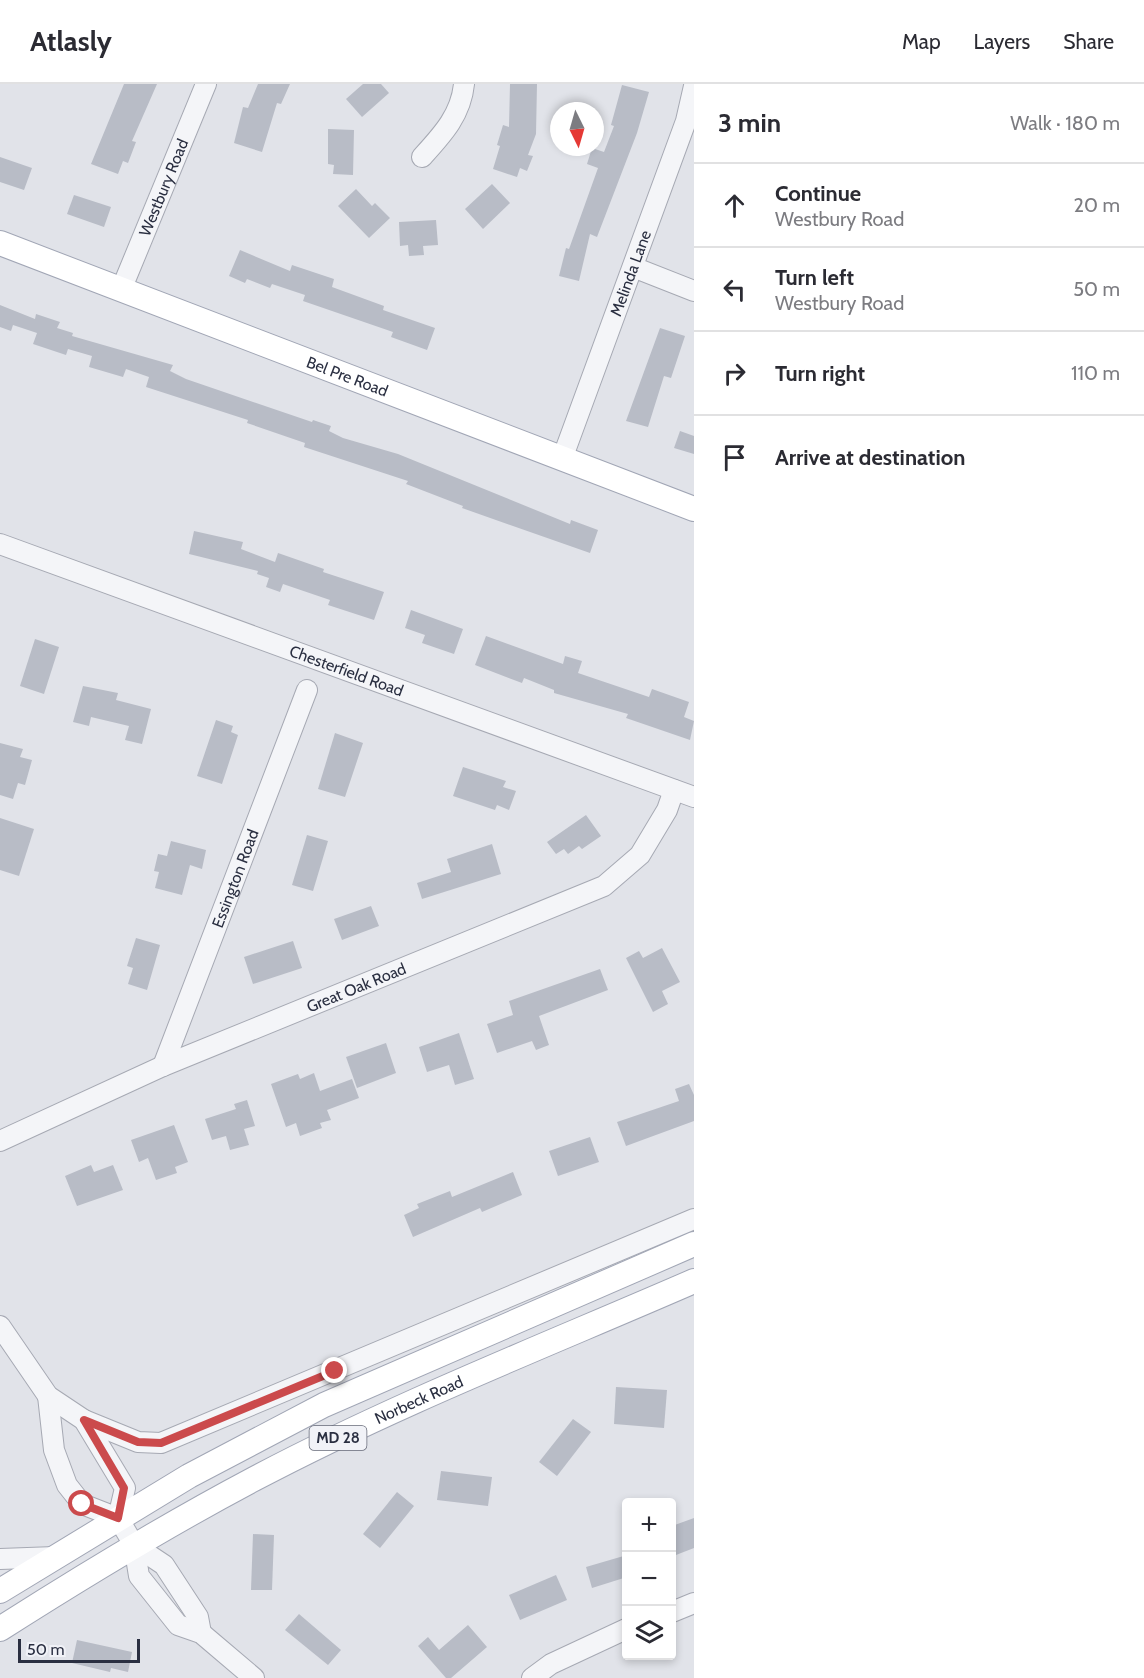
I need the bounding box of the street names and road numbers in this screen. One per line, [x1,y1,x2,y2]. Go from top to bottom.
street label: Westbury Road [135,136,192,239]
street label: Melinda Lane [606,227,655,319]
street label: Bel Pre Road [304,352,391,400]
street label: Chesterfield Road [287,641,406,700]
street label: Essington Road [207,826,262,930]
street label: Great Oak Road [304,958,409,1016]
street label: Norbeck Road [372,1372,466,1428]
road number: MD 28 [310,1426,366,1450]

